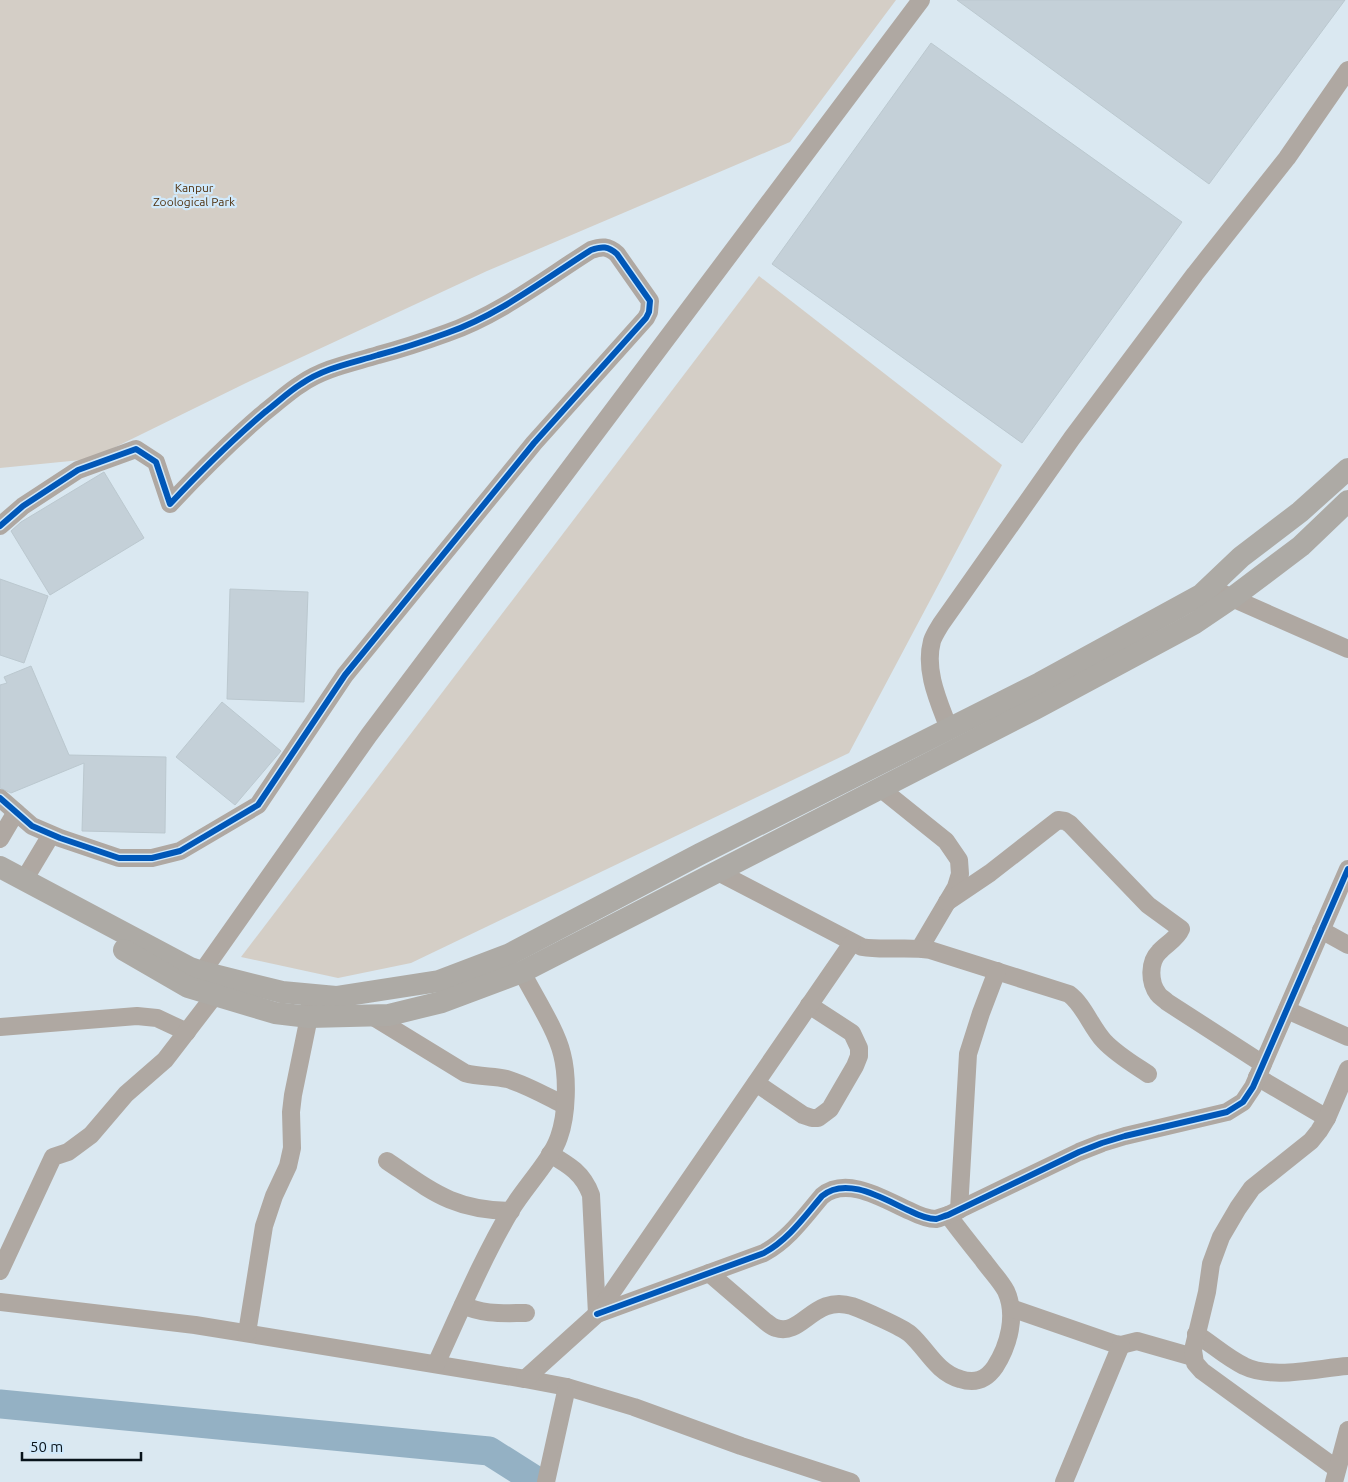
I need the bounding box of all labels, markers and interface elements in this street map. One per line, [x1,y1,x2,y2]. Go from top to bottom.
park label: Kanpur Zoological Park [153,181,235,208]
scale bar [22,1430,141,1462]
text: 50 m [30,1438,63,1455]

